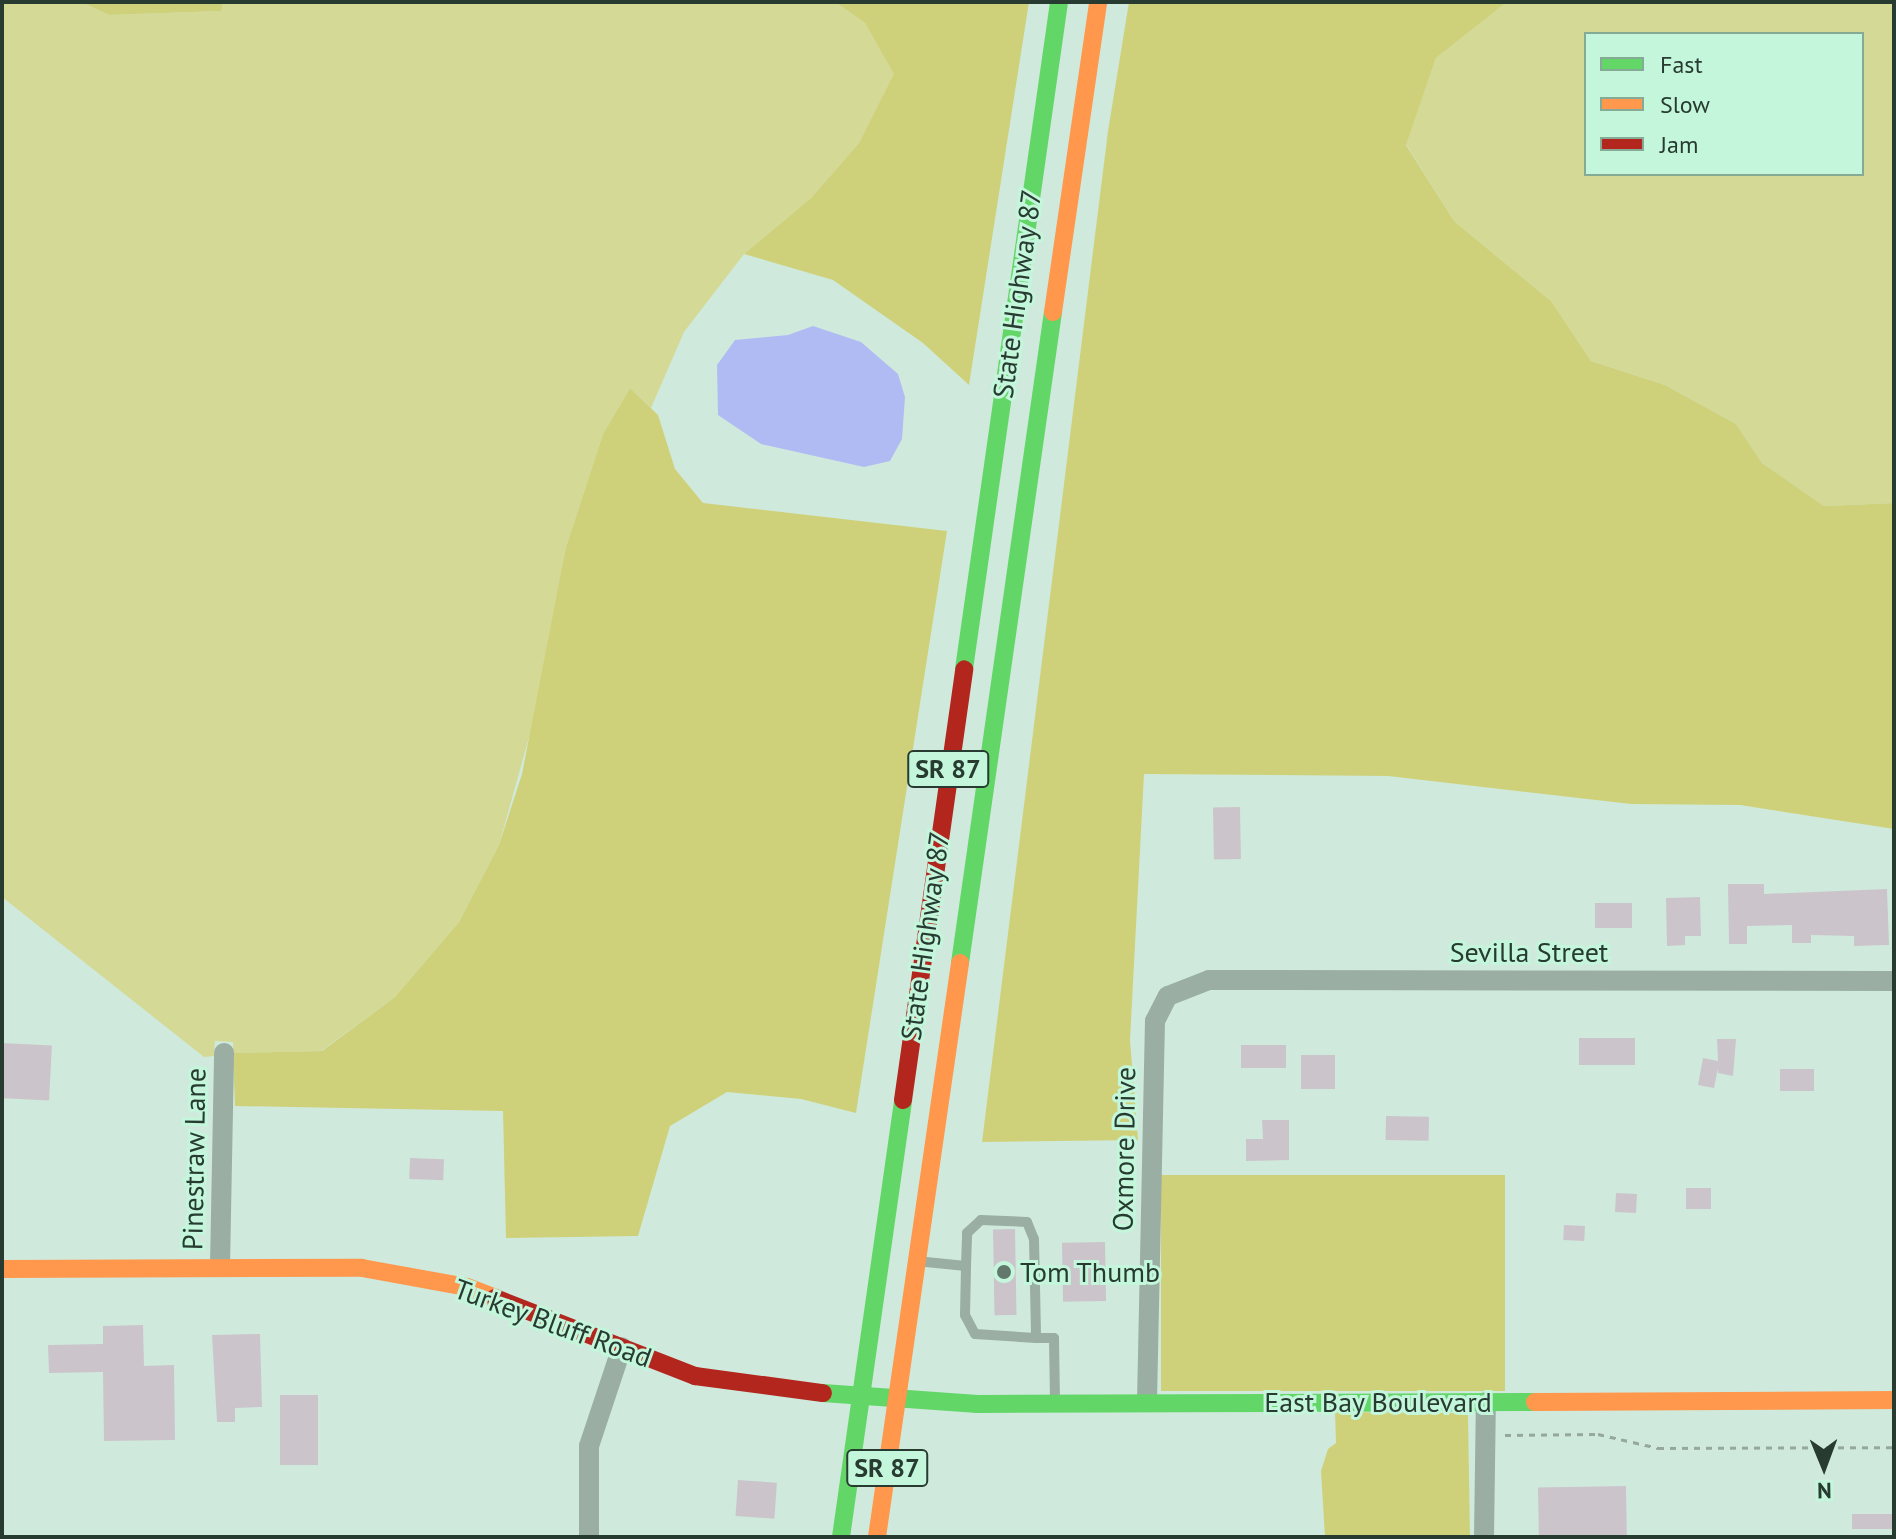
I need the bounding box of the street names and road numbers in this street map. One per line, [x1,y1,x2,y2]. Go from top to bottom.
street label: State Highway 87 [986,187,1048,401]
road number: SR 87 [906,747,990,791]
street label: State Highway 87 [894,829,956,1043]
street label: Sevilla Street [1450,935,1608,969]
street label: Oxmore Drive [1106,1066,1142,1232]
street label: Pinestraw Lane [176,1067,212,1251]
street label: Turkey Bluff Road [449,1272,657,1374]
street label: East Bay Boulevard [1264,1385,1492,1419]
road number: SR 87 [845,1446,929,1490]

